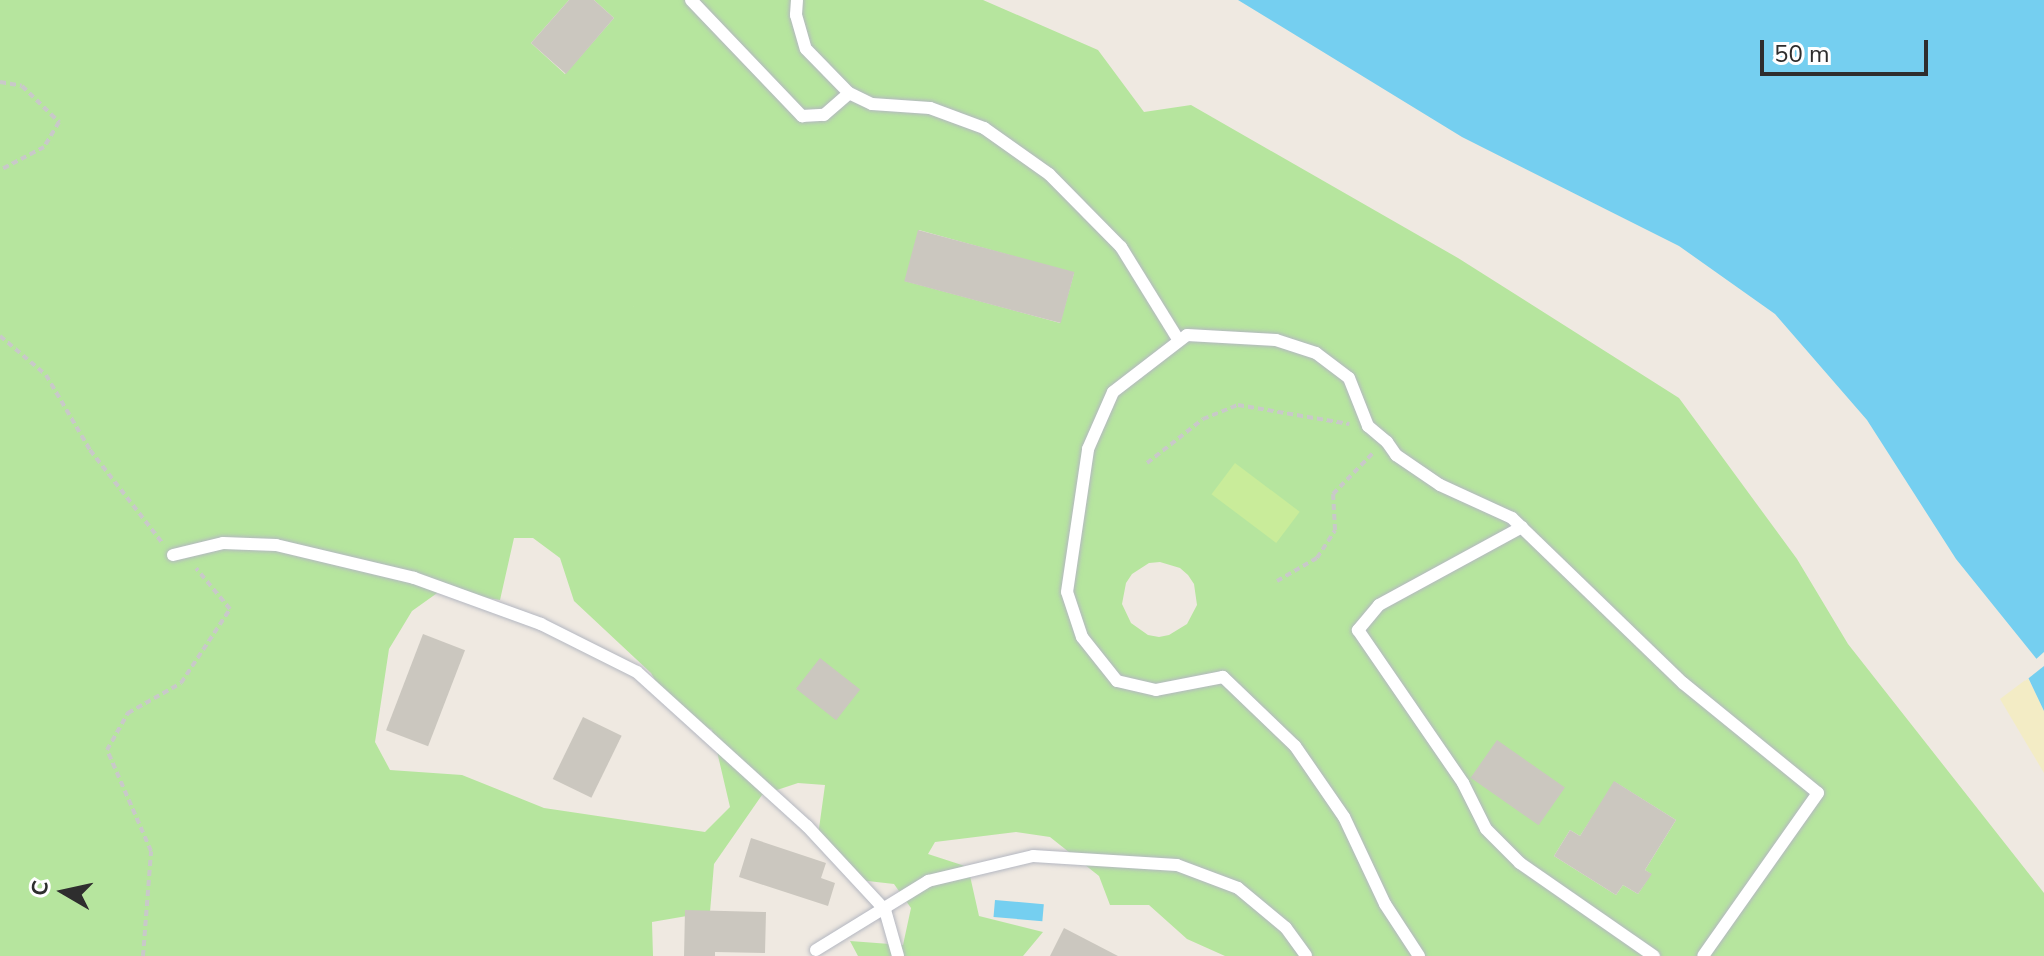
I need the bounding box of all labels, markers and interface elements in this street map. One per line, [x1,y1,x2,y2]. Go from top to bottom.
scale bar [1764,24,1932,74]
text: 50 m [1774,38,1830,70]
north arrow [24,852,104,932]
text: С [24,879,56,898]

